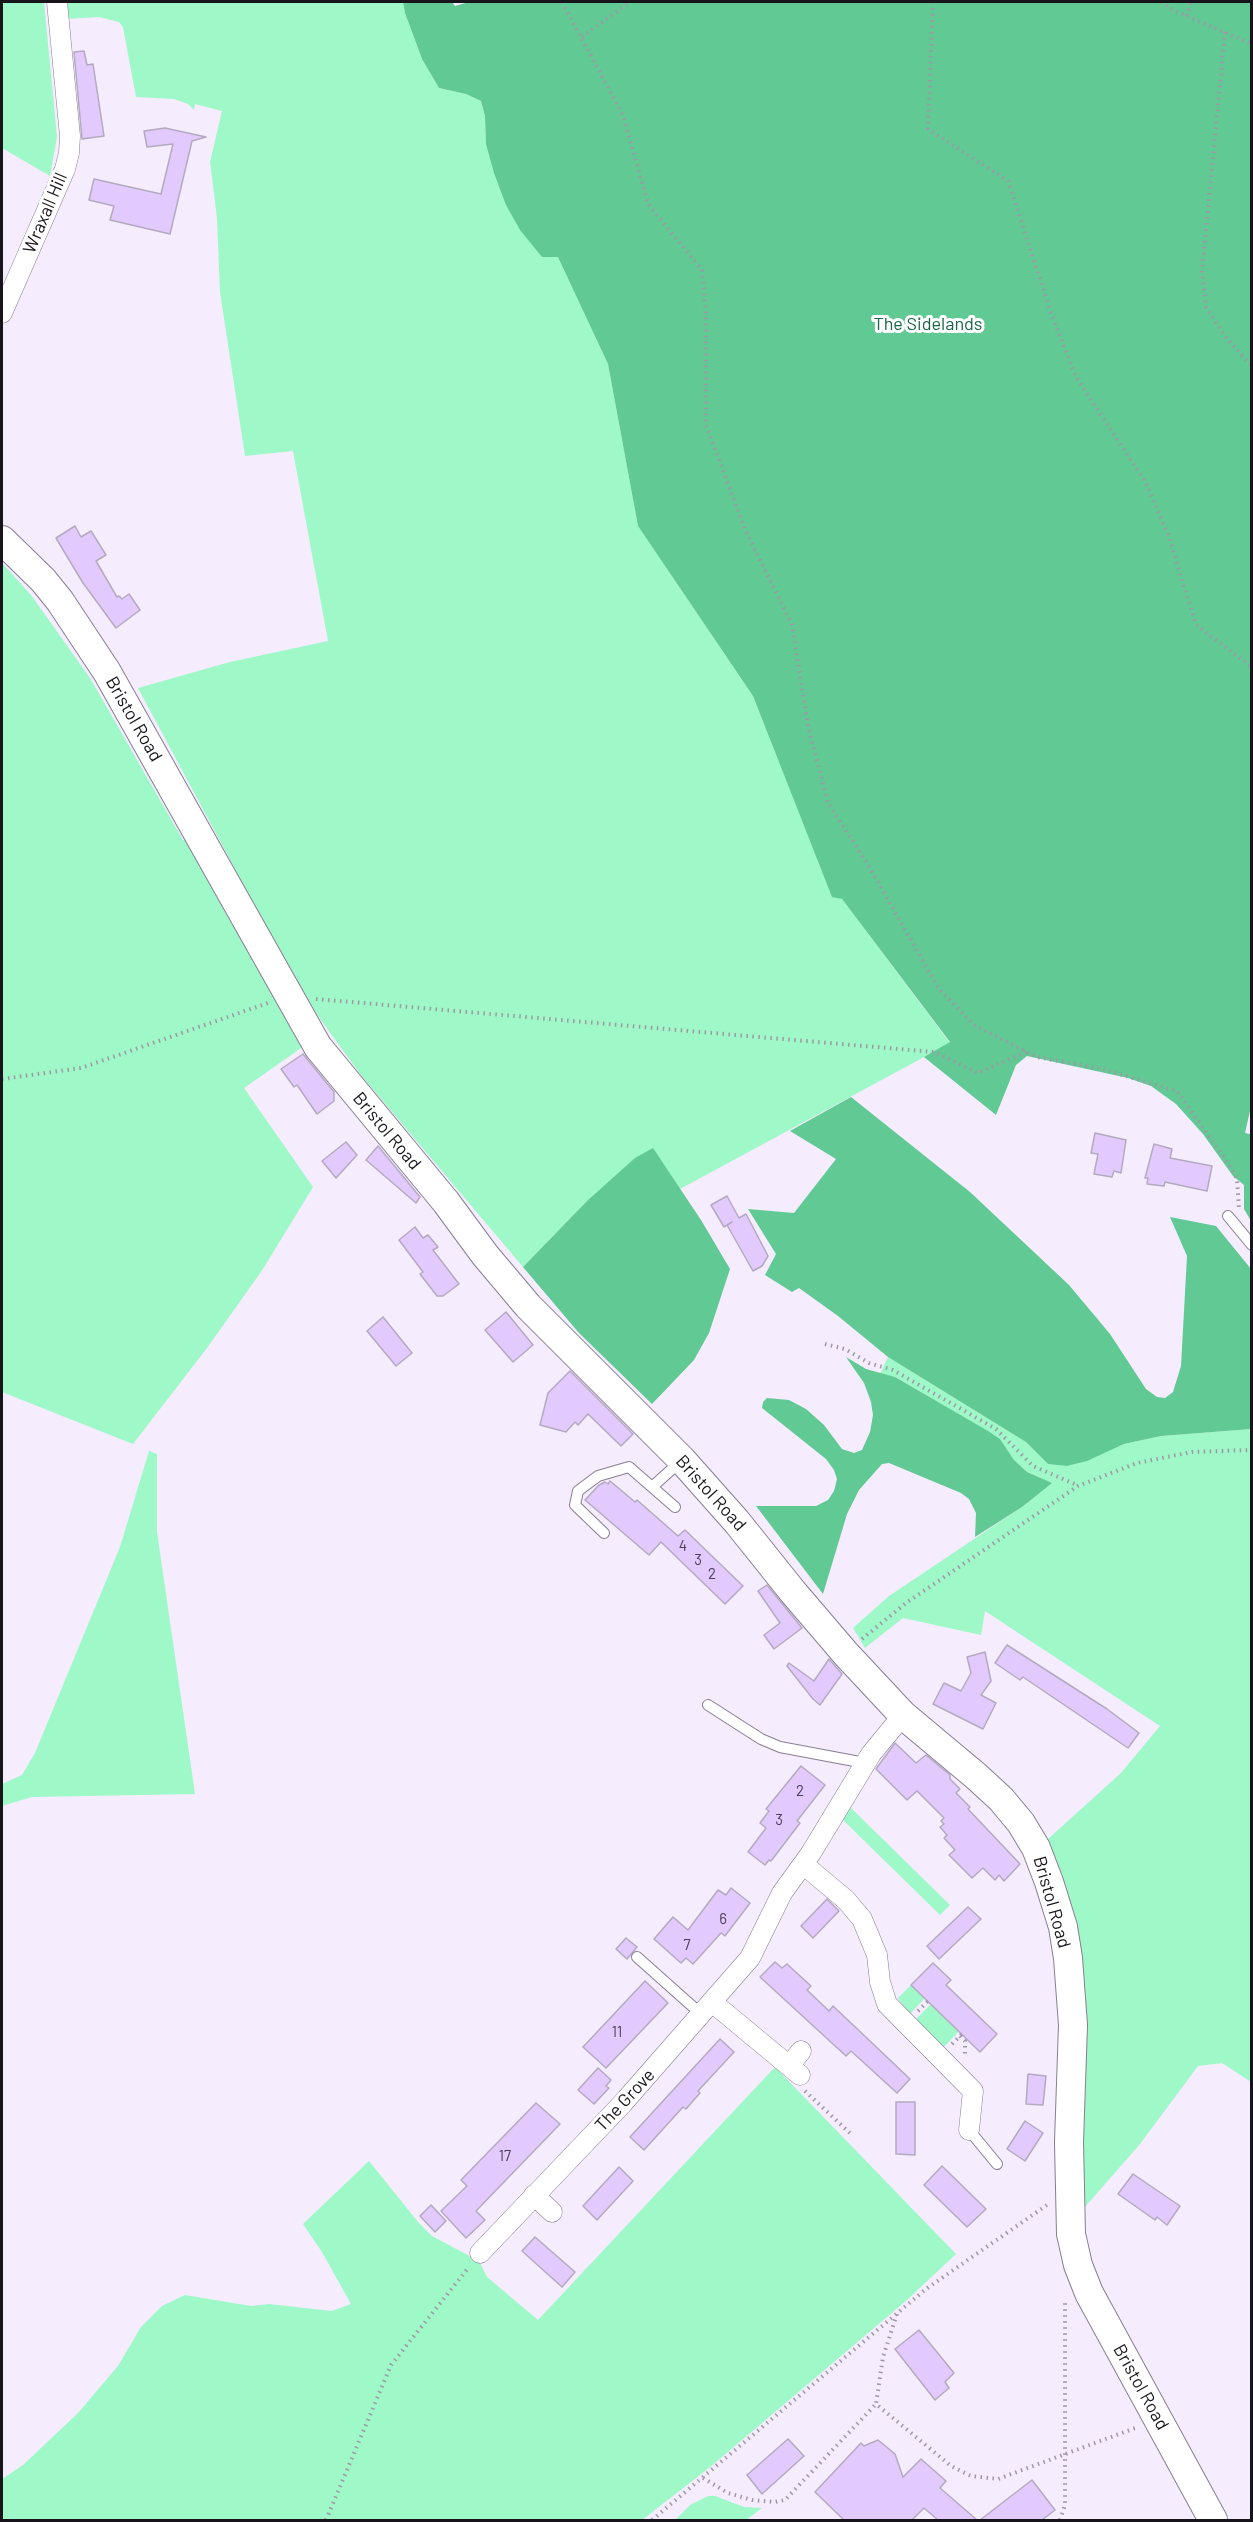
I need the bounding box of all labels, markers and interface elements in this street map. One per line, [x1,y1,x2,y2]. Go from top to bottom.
street label: Wraxall Hill [18,169,72,257]
park label: The Sidelands [874,313,982,335]
street label: Bristol Road [101,673,167,765]
street label: Bristol Road [348,1088,426,1174]
street label: Bristol Road [671,1451,751,1535]
house number: 4 [679,1537,687,1555]
house number: 3 [694,1551,702,1569]
house number: 2 [708,1565,716,1583]
house number: 2 [796,1782,804,1800]
house number: 3 [775,1811,783,1829]
street label: Bristol Road [1029,1854,1075,1950]
house number: 6 [719,1910,727,1928]
house number: 7 [683,1936,691,1954]
house number: 11 [612,2023,622,2041]
street label: The Grove [591,2064,659,2136]
house number: 17 [499,2147,511,2165]
street label: Bristol Road [1109,2340,1173,2434]

